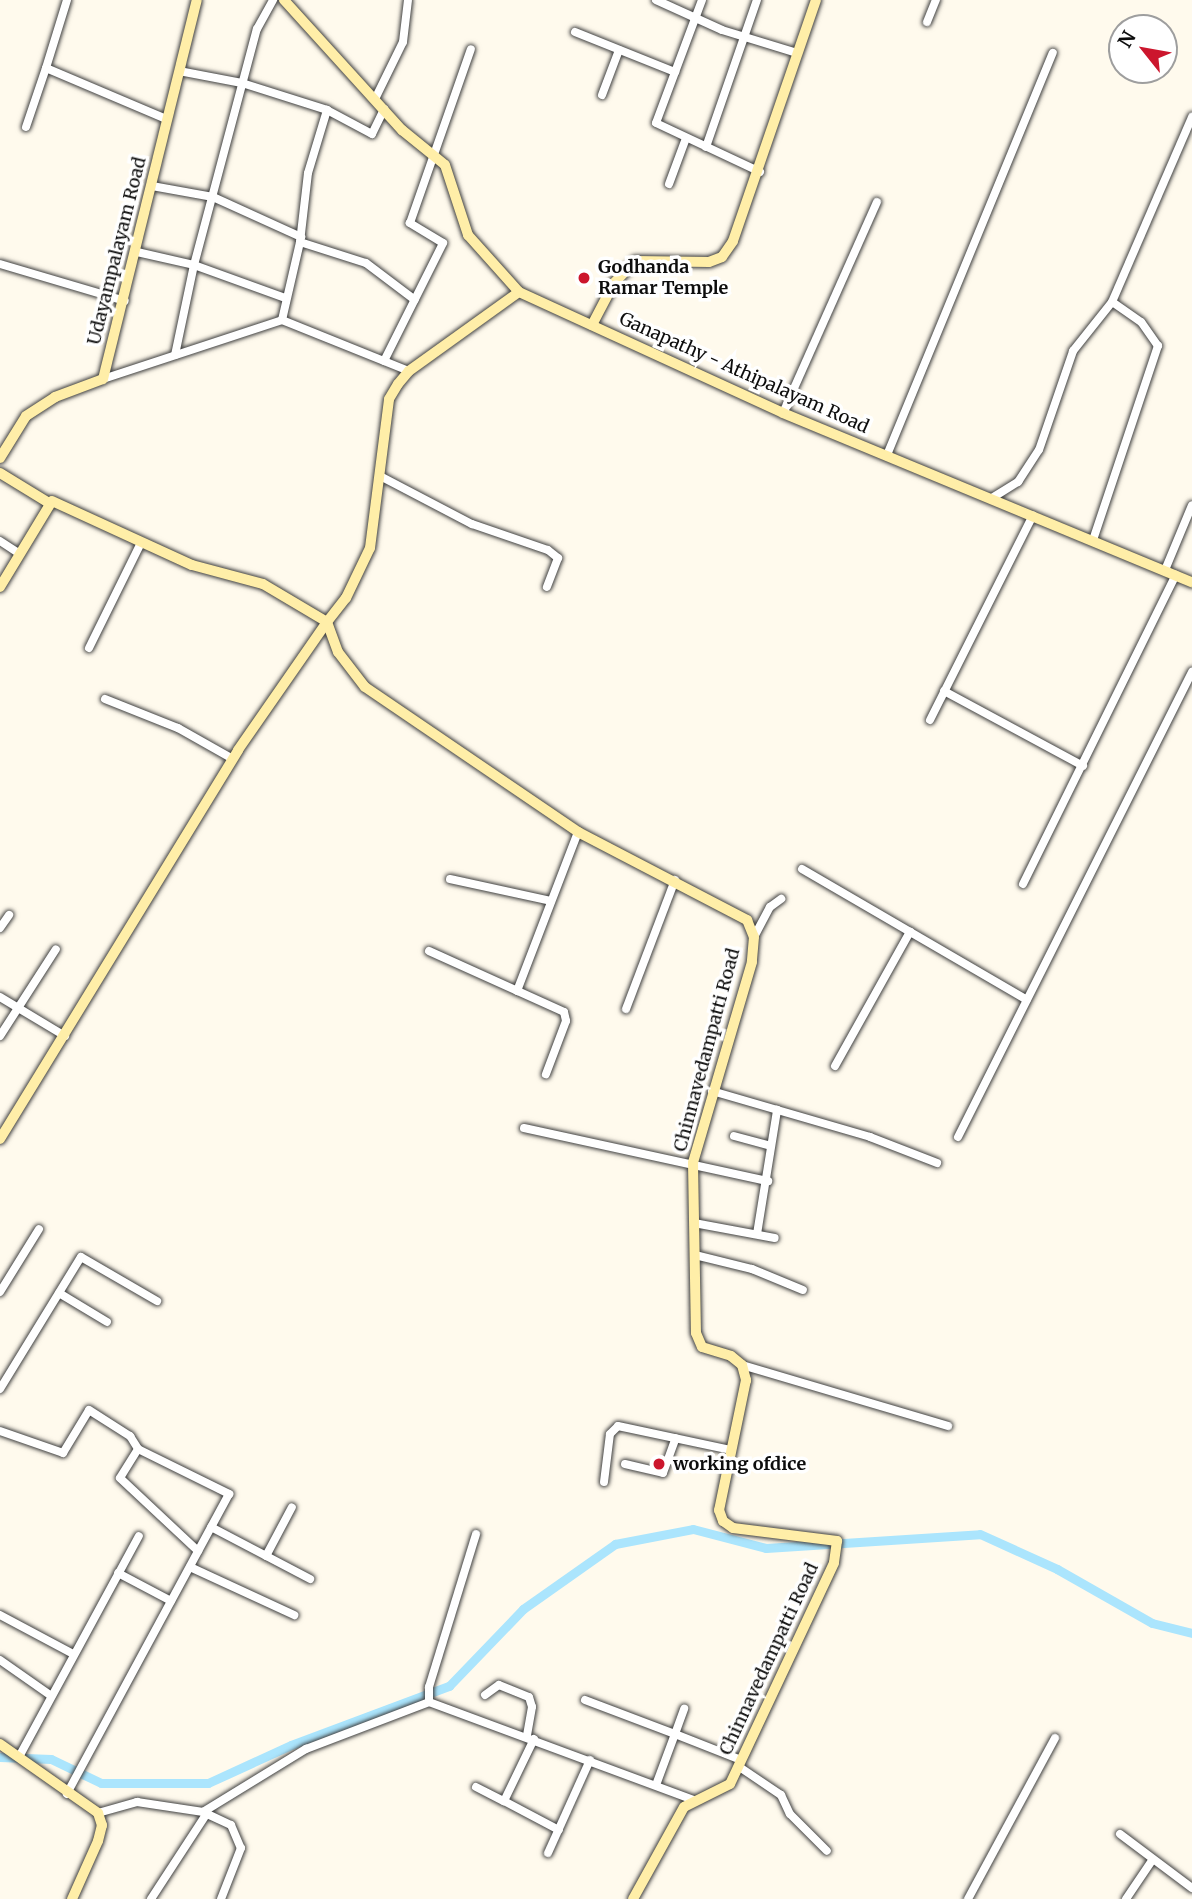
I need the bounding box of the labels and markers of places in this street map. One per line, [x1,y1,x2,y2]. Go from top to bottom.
place label: Godhanda Ramar Temple [598,257,728,300]
marker: Godhanda Ramar Temple [576,270,592,286]
place label: working ofdice [673,1453,806,1475]
marker: working ofdice [651,1456,667,1472]

